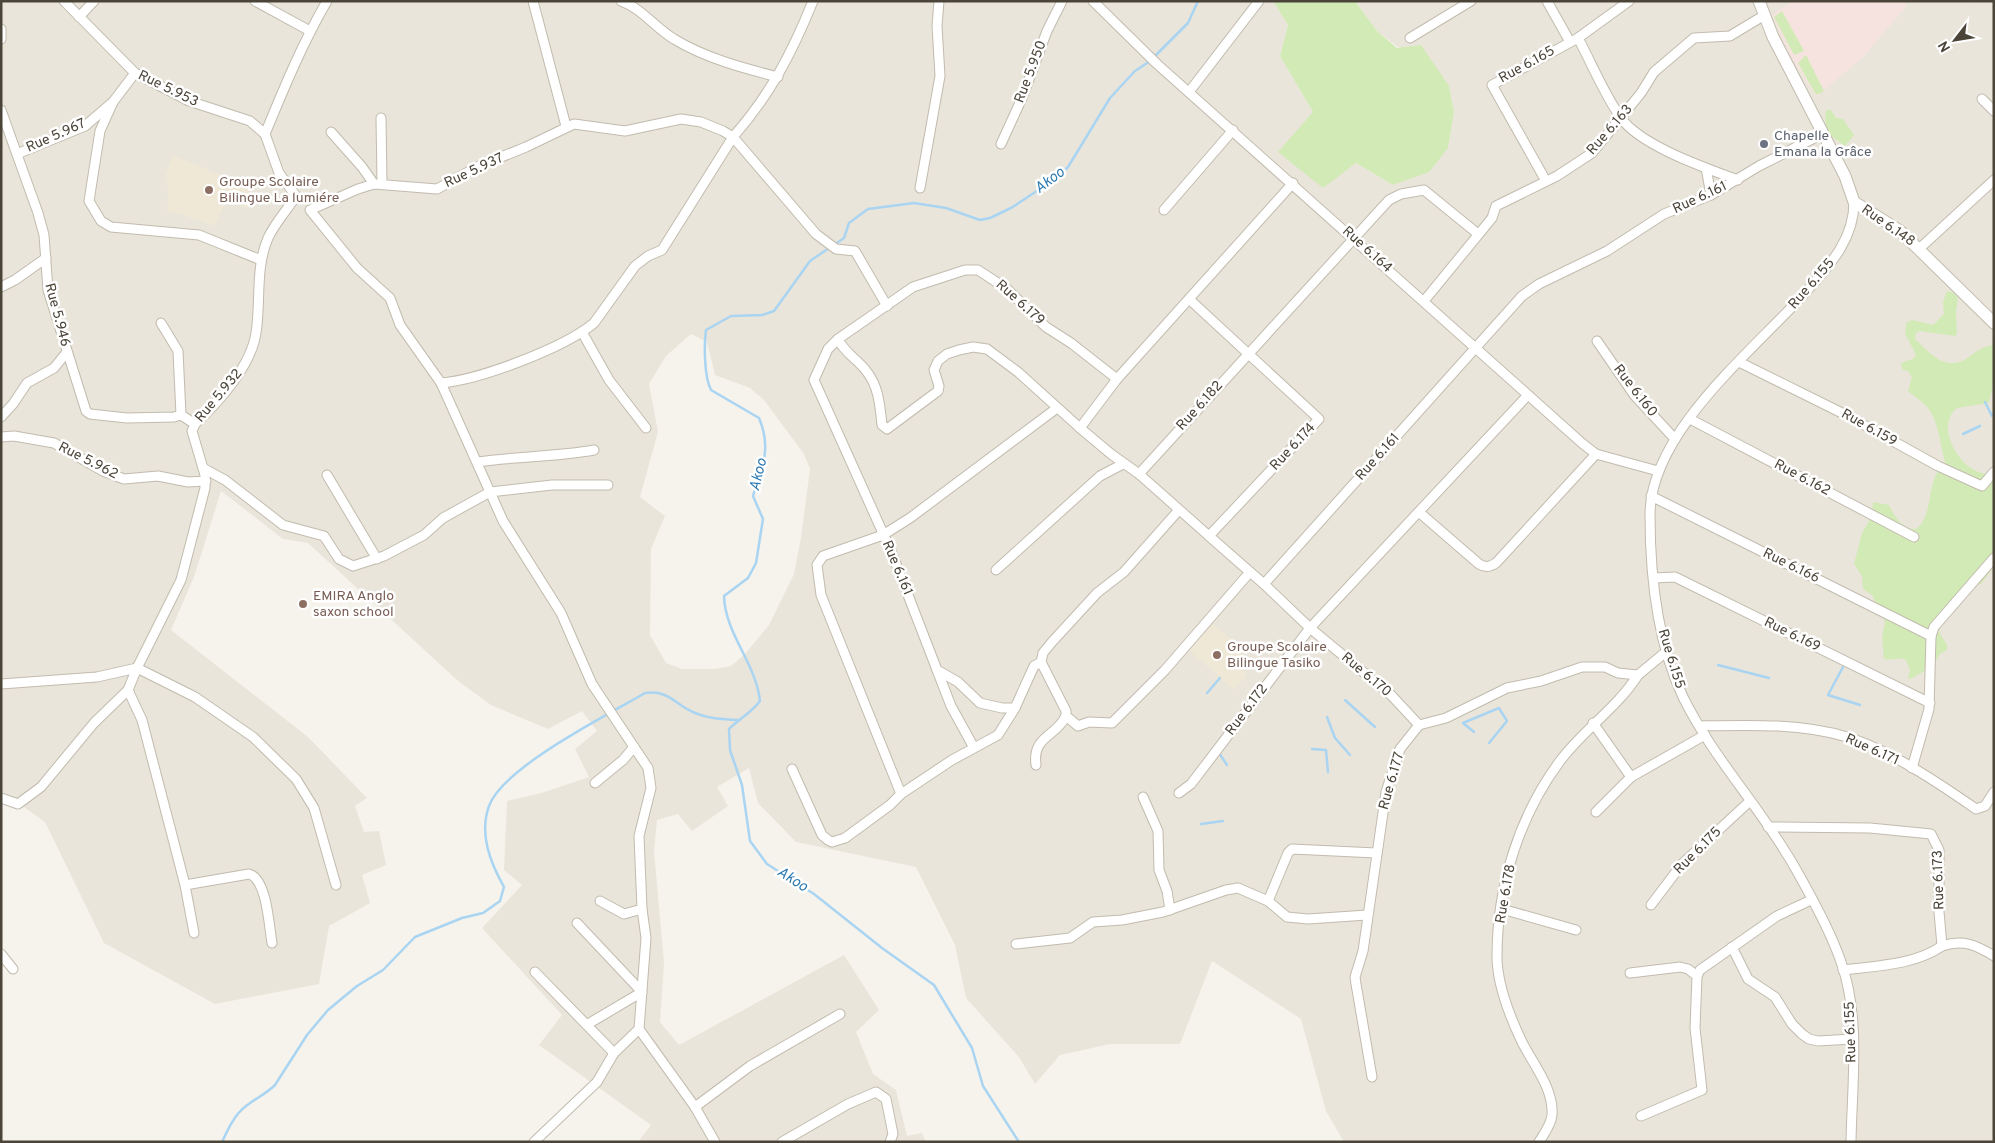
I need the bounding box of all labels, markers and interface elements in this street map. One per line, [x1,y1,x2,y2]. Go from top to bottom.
north arrow [1930,15,1980,65]
text: N [1935,37,1955,55]
street label: Rue 5.950 [1011,38,1051,106]
street label: Rue 6.165 [1496,43,1558,87]
street label: Rue 5.953 [135,67,201,111]
street label: Rue 6.163 [1583,101,1637,159]
street label: Rue 5.967 [24,115,88,157]
place label: Chapelle Emana la Grâce [1774,128,1872,161]
marker: Chapelle Emana la Grâce [1758,138,1770,150]
street label: Rue 5.937 [442,150,506,192]
water label: Akoo [1031,164,1069,198]
place label: Groupe Scolaire Bilingue La lumiére [219,174,339,207]
street label: Rue 6.161 [1670,178,1730,218]
marker: Groupe Scolaire Bilingue La lumiére [203,184,215,196]
street label: Rue 6.148 [1858,201,1918,251]
street label: Rue 6.164 [1338,223,1396,277]
street label: Rue 6.155 [1785,255,1839,313]
street label: Rue 6.179 [992,277,1048,329]
street label: Rue 5.946 [40,281,74,349]
street label: Rue 6.160 [1609,361,1661,421]
street label: Rue 5.932 [192,366,246,426]
street label: Rue 6.182 [1173,378,1227,434]
street label: Rue 6.159 [1838,406,1900,450]
street label: Rue 6.174 [1267,420,1319,474]
street label: Rue 6.161 [1352,430,1404,484]
street label: Rue 5.962 [55,439,121,483]
street label: Rue 6.162 [1771,456,1833,500]
water label: Akoo [746,457,772,493]
street label: Rue 6.161 [878,538,916,598]
street label: Rue 6.166 [1760,545,1822,587]
place label: EMIRA Anglo saxon school [313,588,394,621]
marker: EMIRA Anglo saxon school [297,598,309,610]
street label: Rue 6.169 [1761,614,1823,656]
street label: Rue 6.155 [1654,627,1688,691]
place label: Groupe Scolaire Bilingue Tasiko [1227,639,1327,672]
marker: Groupe Scolaire Bilingue Tasiko [1211,649,1223,661]
street label: Rue 6.170 [1337,649,1395,701]
street label: Rue 6.172 [1222,681,1272,739]
street label: Rue 6.171 [1842,731,1902,769]
street label: Rue 6.177 [1376,750,1408,812]
street label: Rue 6.175 [1671,824,1725,878]
street label: Rue 6.173 [1929,850,1949,910]
water label: Akoo [773,863,811,897]
street label: Rue 6.178 [1492,863,1520,925]
street label: Rue 6.155 [1841,1001,1861,1063]

